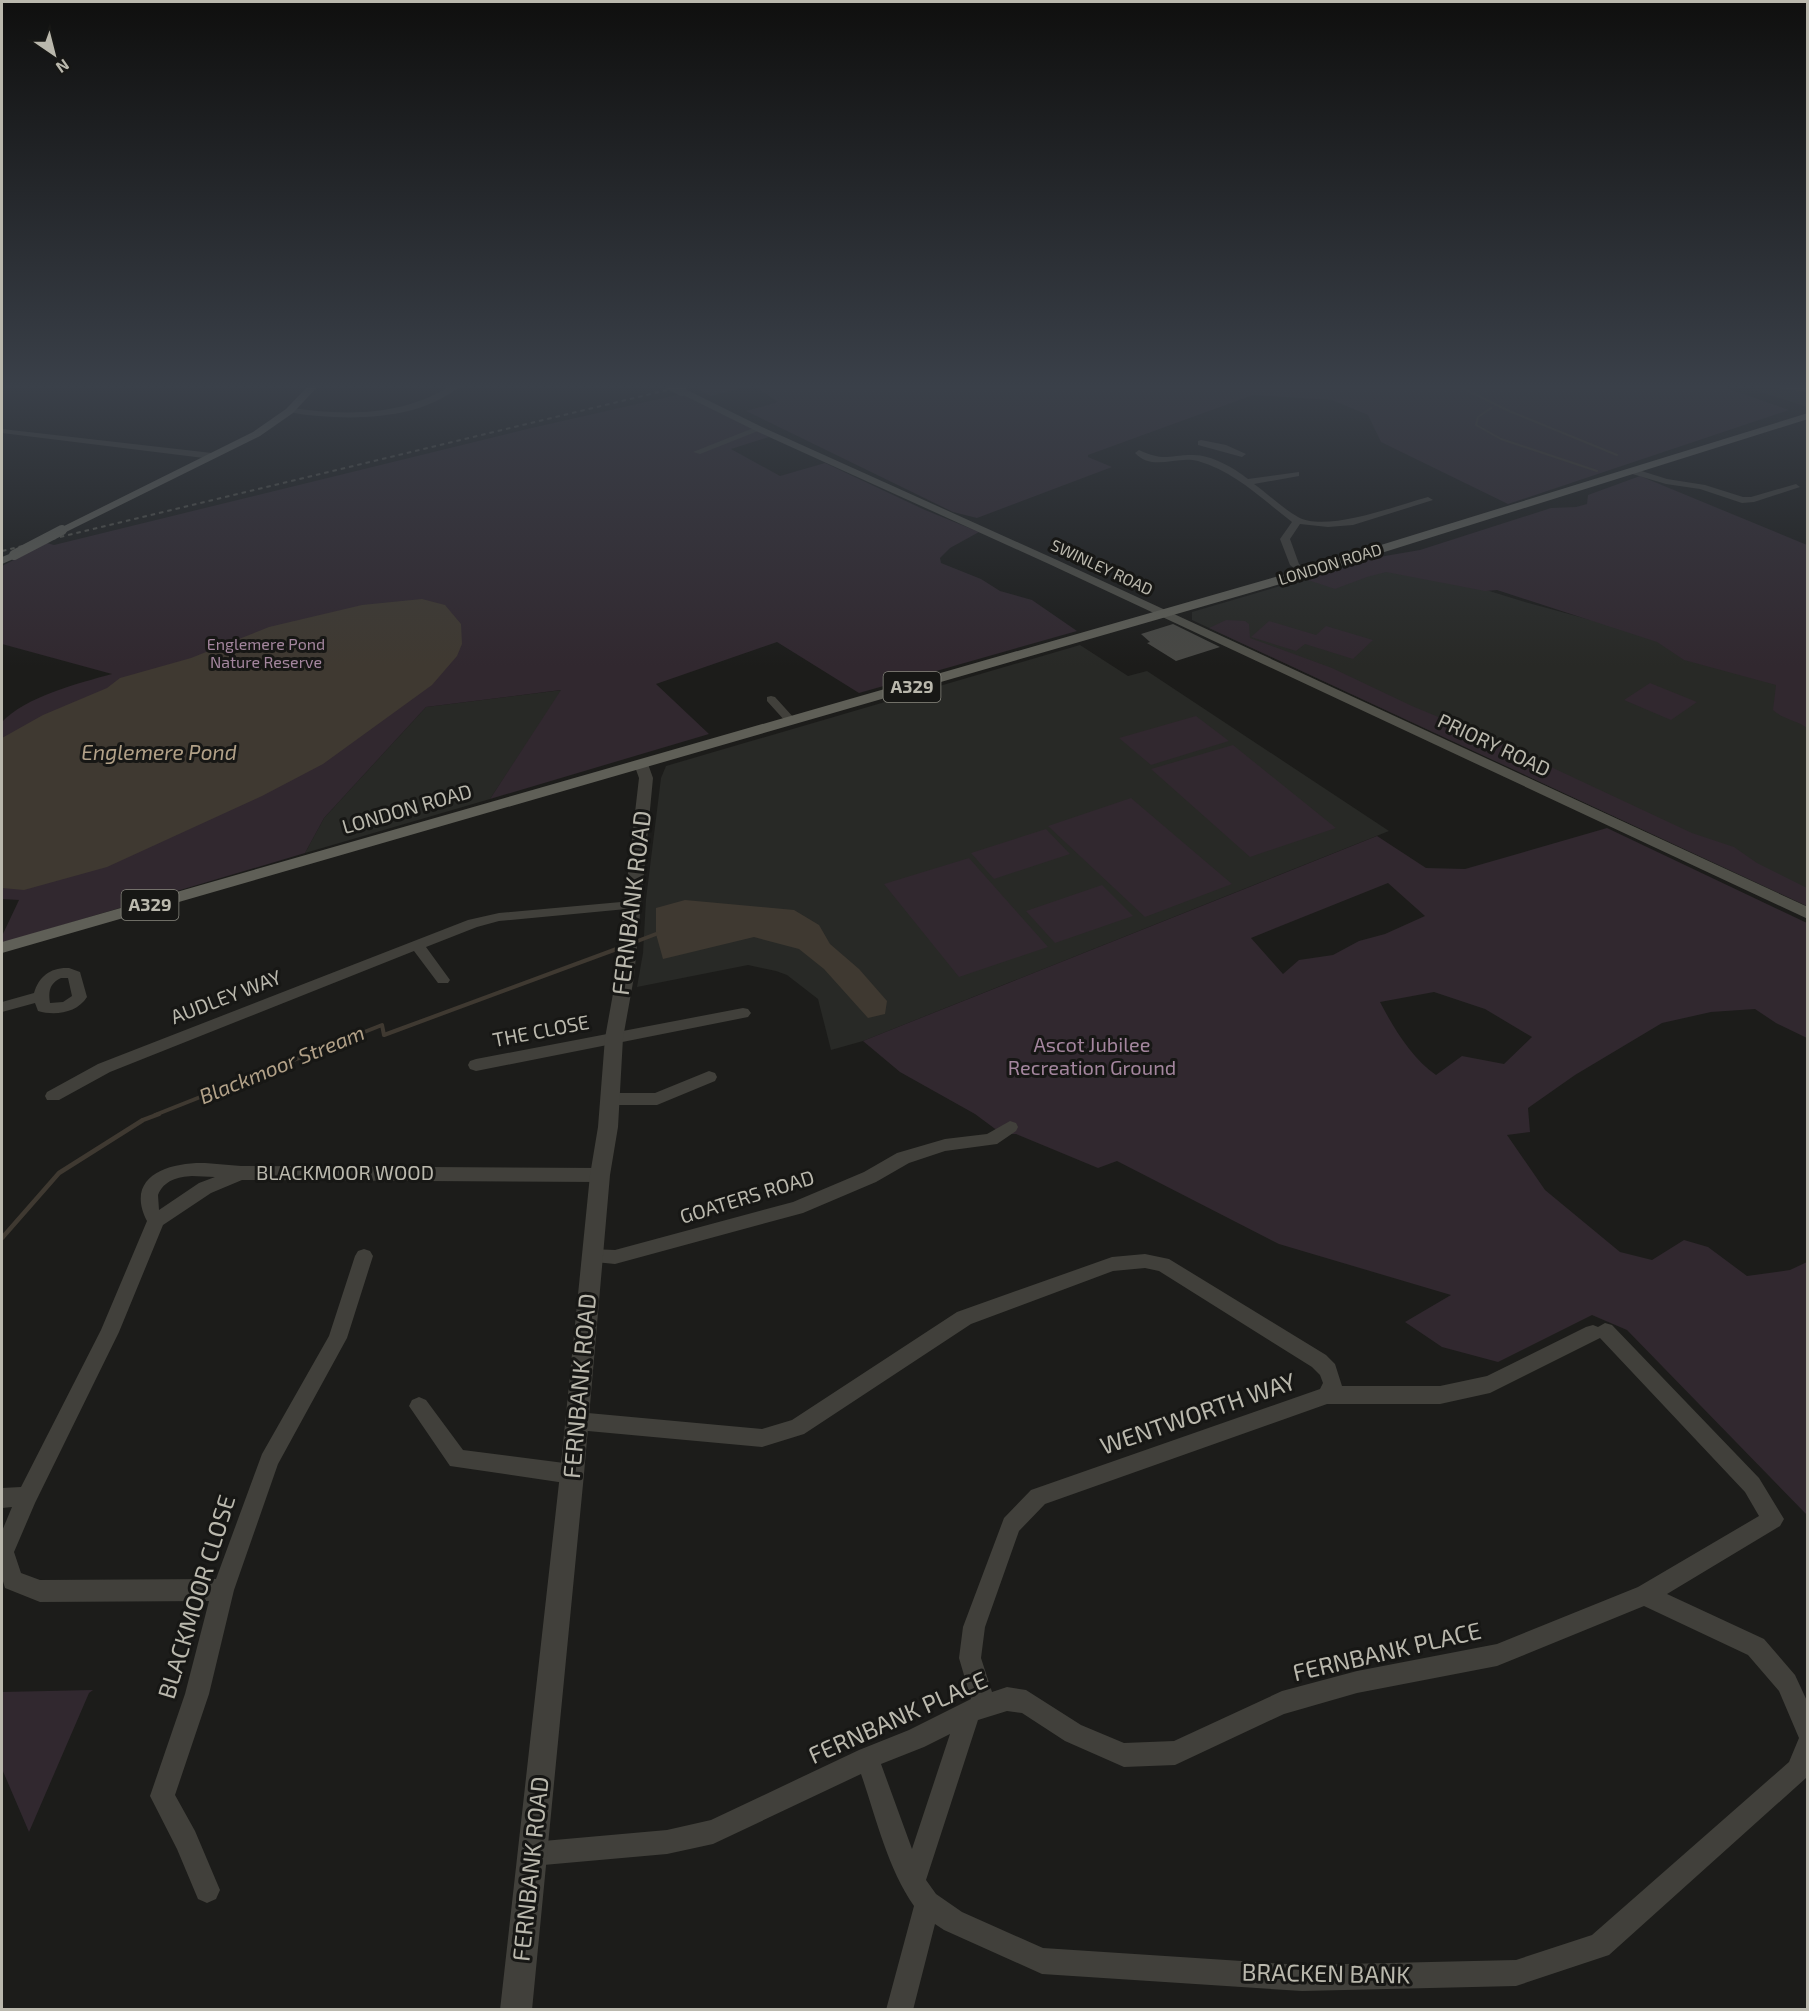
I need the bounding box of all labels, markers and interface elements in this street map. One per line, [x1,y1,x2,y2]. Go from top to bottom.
north arrow [24,24,84,84]
text: N [53,56,73,78]
street label: SWINLEY ROAD [1048,535,1156,598]
street label: LONDON ROAD [1276,539,1384,588]
park label: Englemere Pond Nature Reserve [207,634,325,671]
road number: A329 [884,672,940,702]
street label: PRIORY ROAD [1434,708,1555,781]
water label: Englemere Pond [81,739,237,764]
street label: LONDON ROAD [339,778,474,838]
street label: FERNBANK ROAD [605,809,656,997]
road number: A329 [122,890,178,920]
street label: AUDLEY WAY [167,964,285,1028]
street label: THE CLOSE [491,1009,591,1051]
water label: Blackmoor Stream [195,1019,368,1108]
park label: Ascot Jubilee Recreation Ground [1008,1032,1176,1079]
street label: BLACKMOOR WOOD [256,1160,434,1184]
street label: GOATERS ROAD [677,1164,817,1228]
street label: FERNBANK ROAD [556,1292,601,1480]
street label: WENTWORTH WAY [1096,1365,1299,1460]
street label: BLACKMOOR CLOSE [151,1491,240,1702]
street label: FERNBANK PLACE [1290,1615,1484,1686]
street label: FERNBANK PLACE [804,1664,991,1769]
street label: FERNBANK ROAD [505,1775,554,1963]
street label: BRACKEN BANK [1241,1957,1411,1988]

